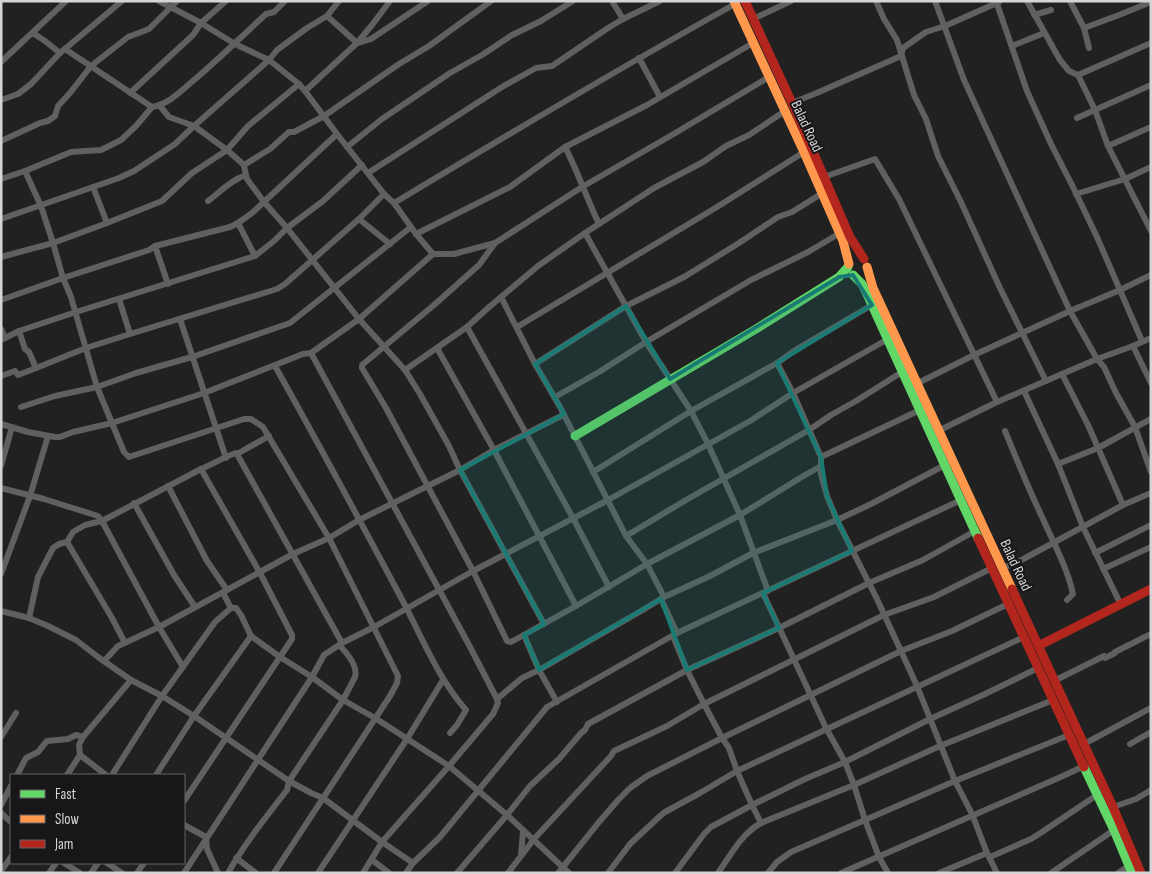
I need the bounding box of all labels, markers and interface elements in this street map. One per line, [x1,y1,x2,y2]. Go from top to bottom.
street label: Balad Road [786,97,827,155]
street label: Balad Road [995,536,1036,594]
legend [10,774,185,864]
text: Fast [55,785,77,804]
text: Slow [55,810,79,829]
text: Jam [54,835,73,854]

